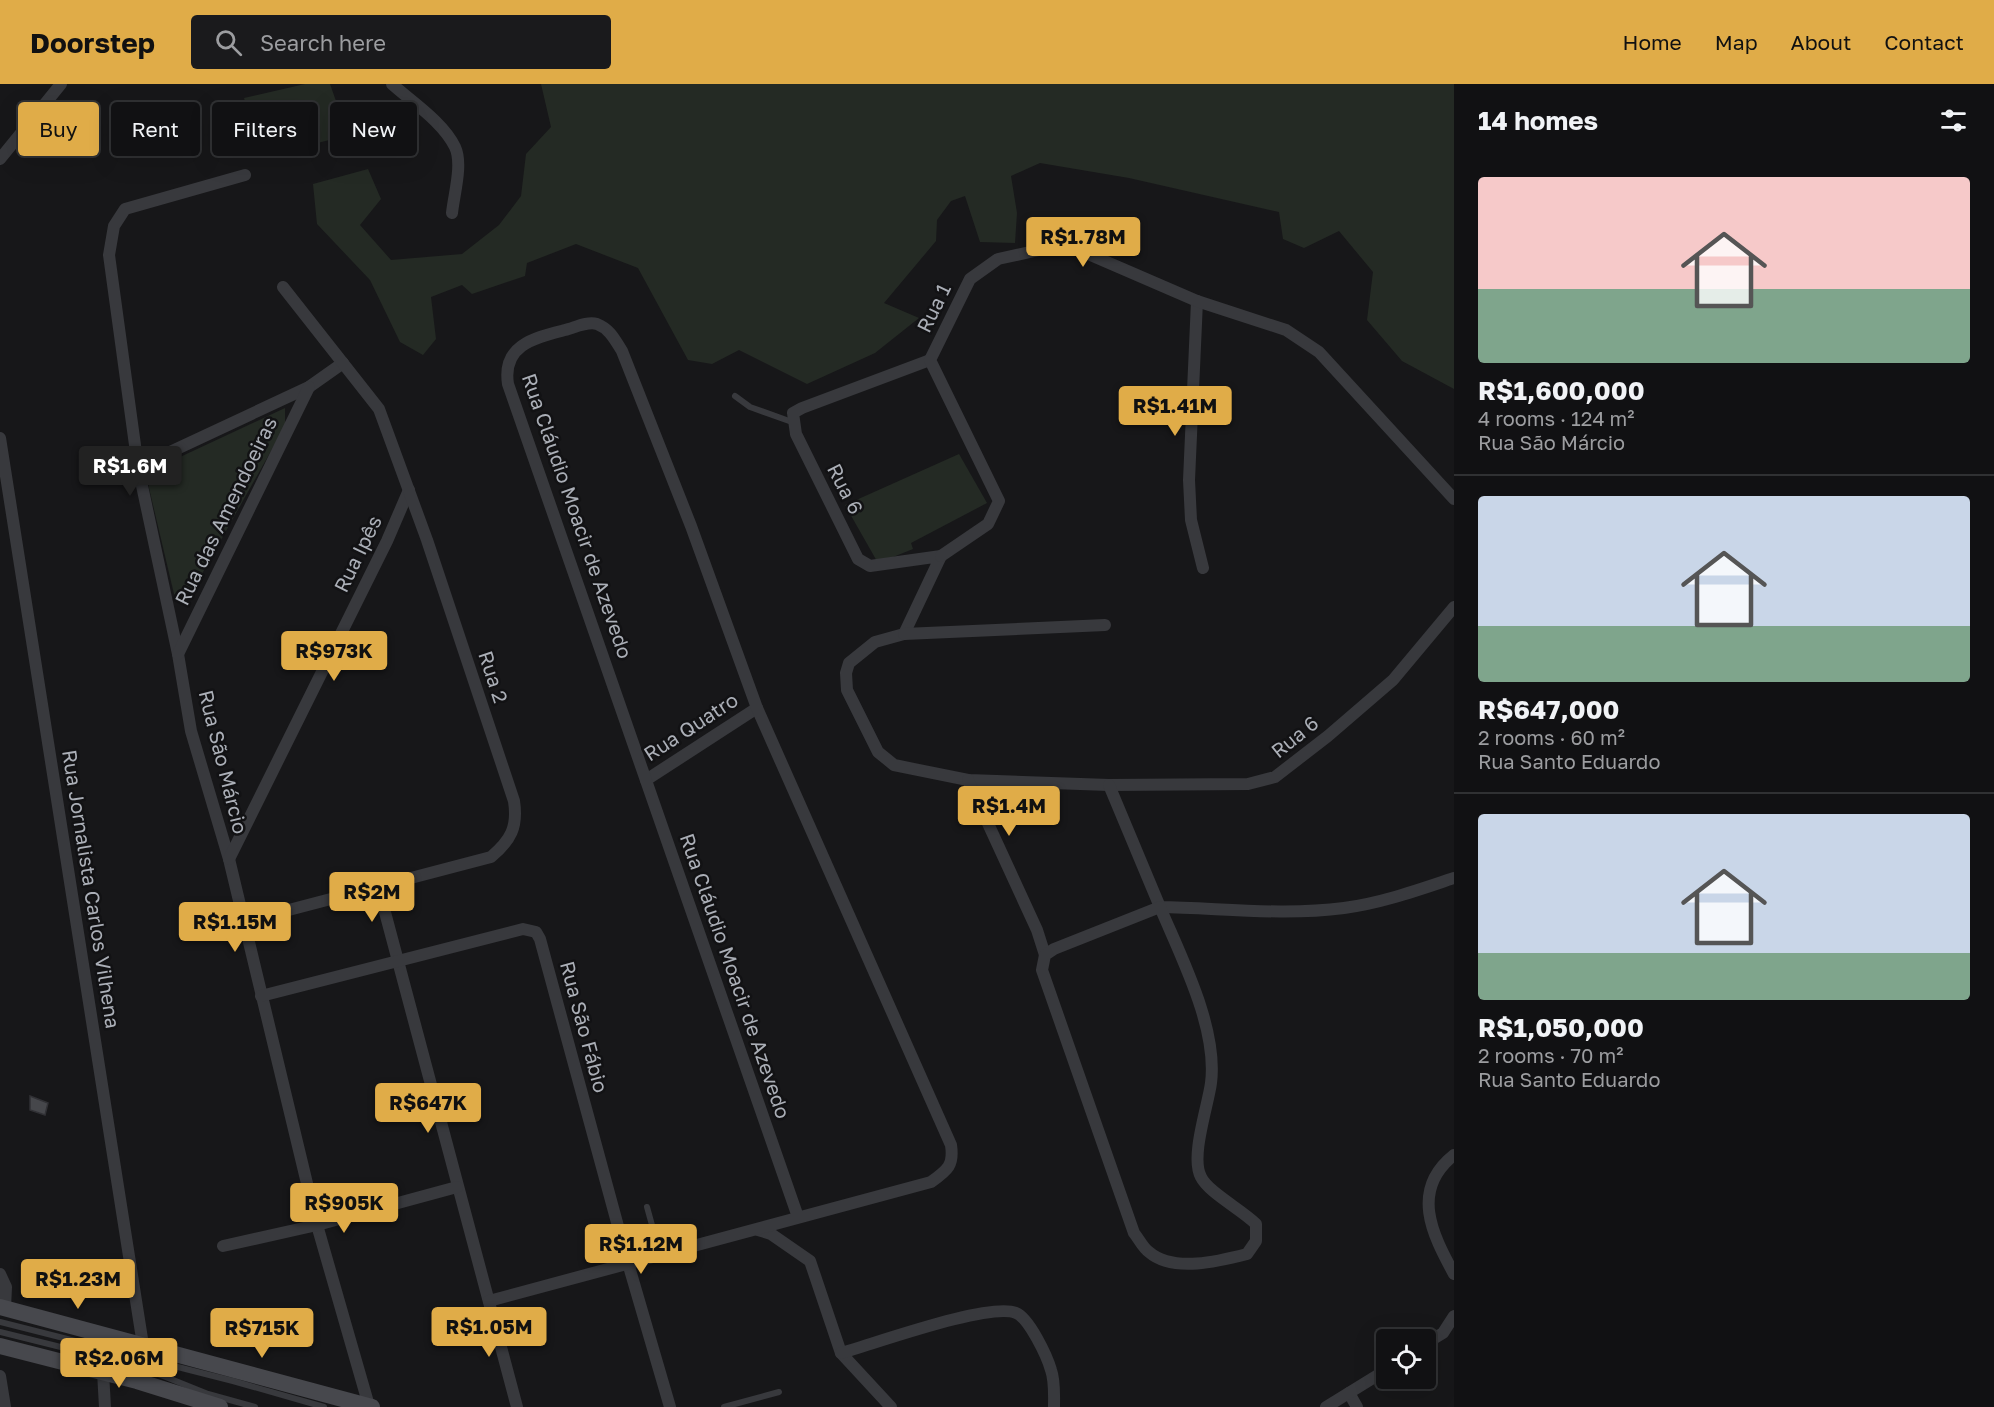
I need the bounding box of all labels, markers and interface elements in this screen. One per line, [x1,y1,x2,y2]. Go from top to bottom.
search box [191,15,611,69]
text: Doorstep [30,26,155,59]
icon: search [212,26,245,59]
text: Search here [260,29,386,56]
text: Home [1622,29,1682,55]
text: Map [1715,29,1758,55]
text: About [1791,29,1851,55]
text: Contact [1884,29,1964,55]
chip: Buy [18,102,99,156]
chip: Rent [111,102,200,156]
chip: Filters [212,102,318,156]
chip: New [330,102,417,156]
icon: filters [1937,104,1970,137]
text: 14 homes [1478,105,1598,136]
icon: home [1670,216,1778,324]
pin: R$1.78M [1028,217,1138,268]
text: R$1.78M [1040,224,1126,248]
street label: Rua 1 [911,279,955,336]
street label: Rua Cláudio Moacir de Azevedo [518,370,638,661]
text: R$1,600,000 [1478,375,1645,406]
pin: R$1.41M [1120,386,1230,437]
text: R$1.41M [1133,393,1217,417]
text: 4 rooms · 124 m² [1478,406,1635,430]
street label: Rua das Amendoeiras [169,412,281,609]
text: Rua São Márcio [1478,430,1625,454]
pin: R$1.6M [81,446,179,497]
text: R$1.6M [93,453,167,477]
street label: Rua 6 [823,459,869,518]
street label: Rua Ipês [328,511,386,596]
icon: home [1670,535,1778,643]
pin: R$973K [285,631,383,682]
text: R$973K [295,638,373,662]
street label: Rua 2 [474,648,514,706]
street label: Rua Quatro [639,687,742,765]
street label: Rua São Márcio [195,688,253,836]
text: R$647,000 [1478,694,1619,725]
street label: Rua 6 [1266,710,1323,762]
text: 2 rooms · 60 m² [1478,725,1625,749]
street label: Rua Jornalista Carlos Vilhena [58,748,126,1030]
text: Rua Santo Eduardo [1478,749,1660,773]
pin: R$1.4M [960,786,1058,837]
text: R$1.4M [972,793,1046,817]
street label: Rua Cláudio Moacir de Azevedo [676,830,796,1121]
icon: home [1670,853,1778,961]
pin: R$2M [336,872,408,923]
text: R$2M [343,879,401,903]
pin: R$1.15M [180,902,290,953]
text: R$1.15M [193,909,277,933]
street label: Rua São Fábio [556,958,614,1095]
text: R$1,050,000 [1478,1012,1644,1043]
text: 2 rooms · 70 m² [1478,1043,1623,1067]
text: Rua Santo Eduardo [1478,1067,1660,1091]
pin: R$647K [379,1083,477,1134]
text: R$647K [389,1090,467,1114]
pin: R$905K [295,1183,393,1234]
text: R$905K [304,1190,384,1214]
pin: R$1.12M [586,1224,696,1275]
text: R$1.12M [599,1231,683,1255]
pin: R$1.23M [23,1259,133,1310]
text: R$1.23M [35,1266,121,1290]
pin: R$1.05M [434,1307,544,1358]
pin: R$715K [213,1308,311,1359]
text: R$1.05M [446,1314,533,1338]
text: R$715K [224,1315,300,1339]
map controls [1376,1329,1436,1389]
button: locate [1376,1329,1436,1389]
pin: R$2.06M [64,1338,174,1389]
text: R$2.06M [74,1345,164,1369]

